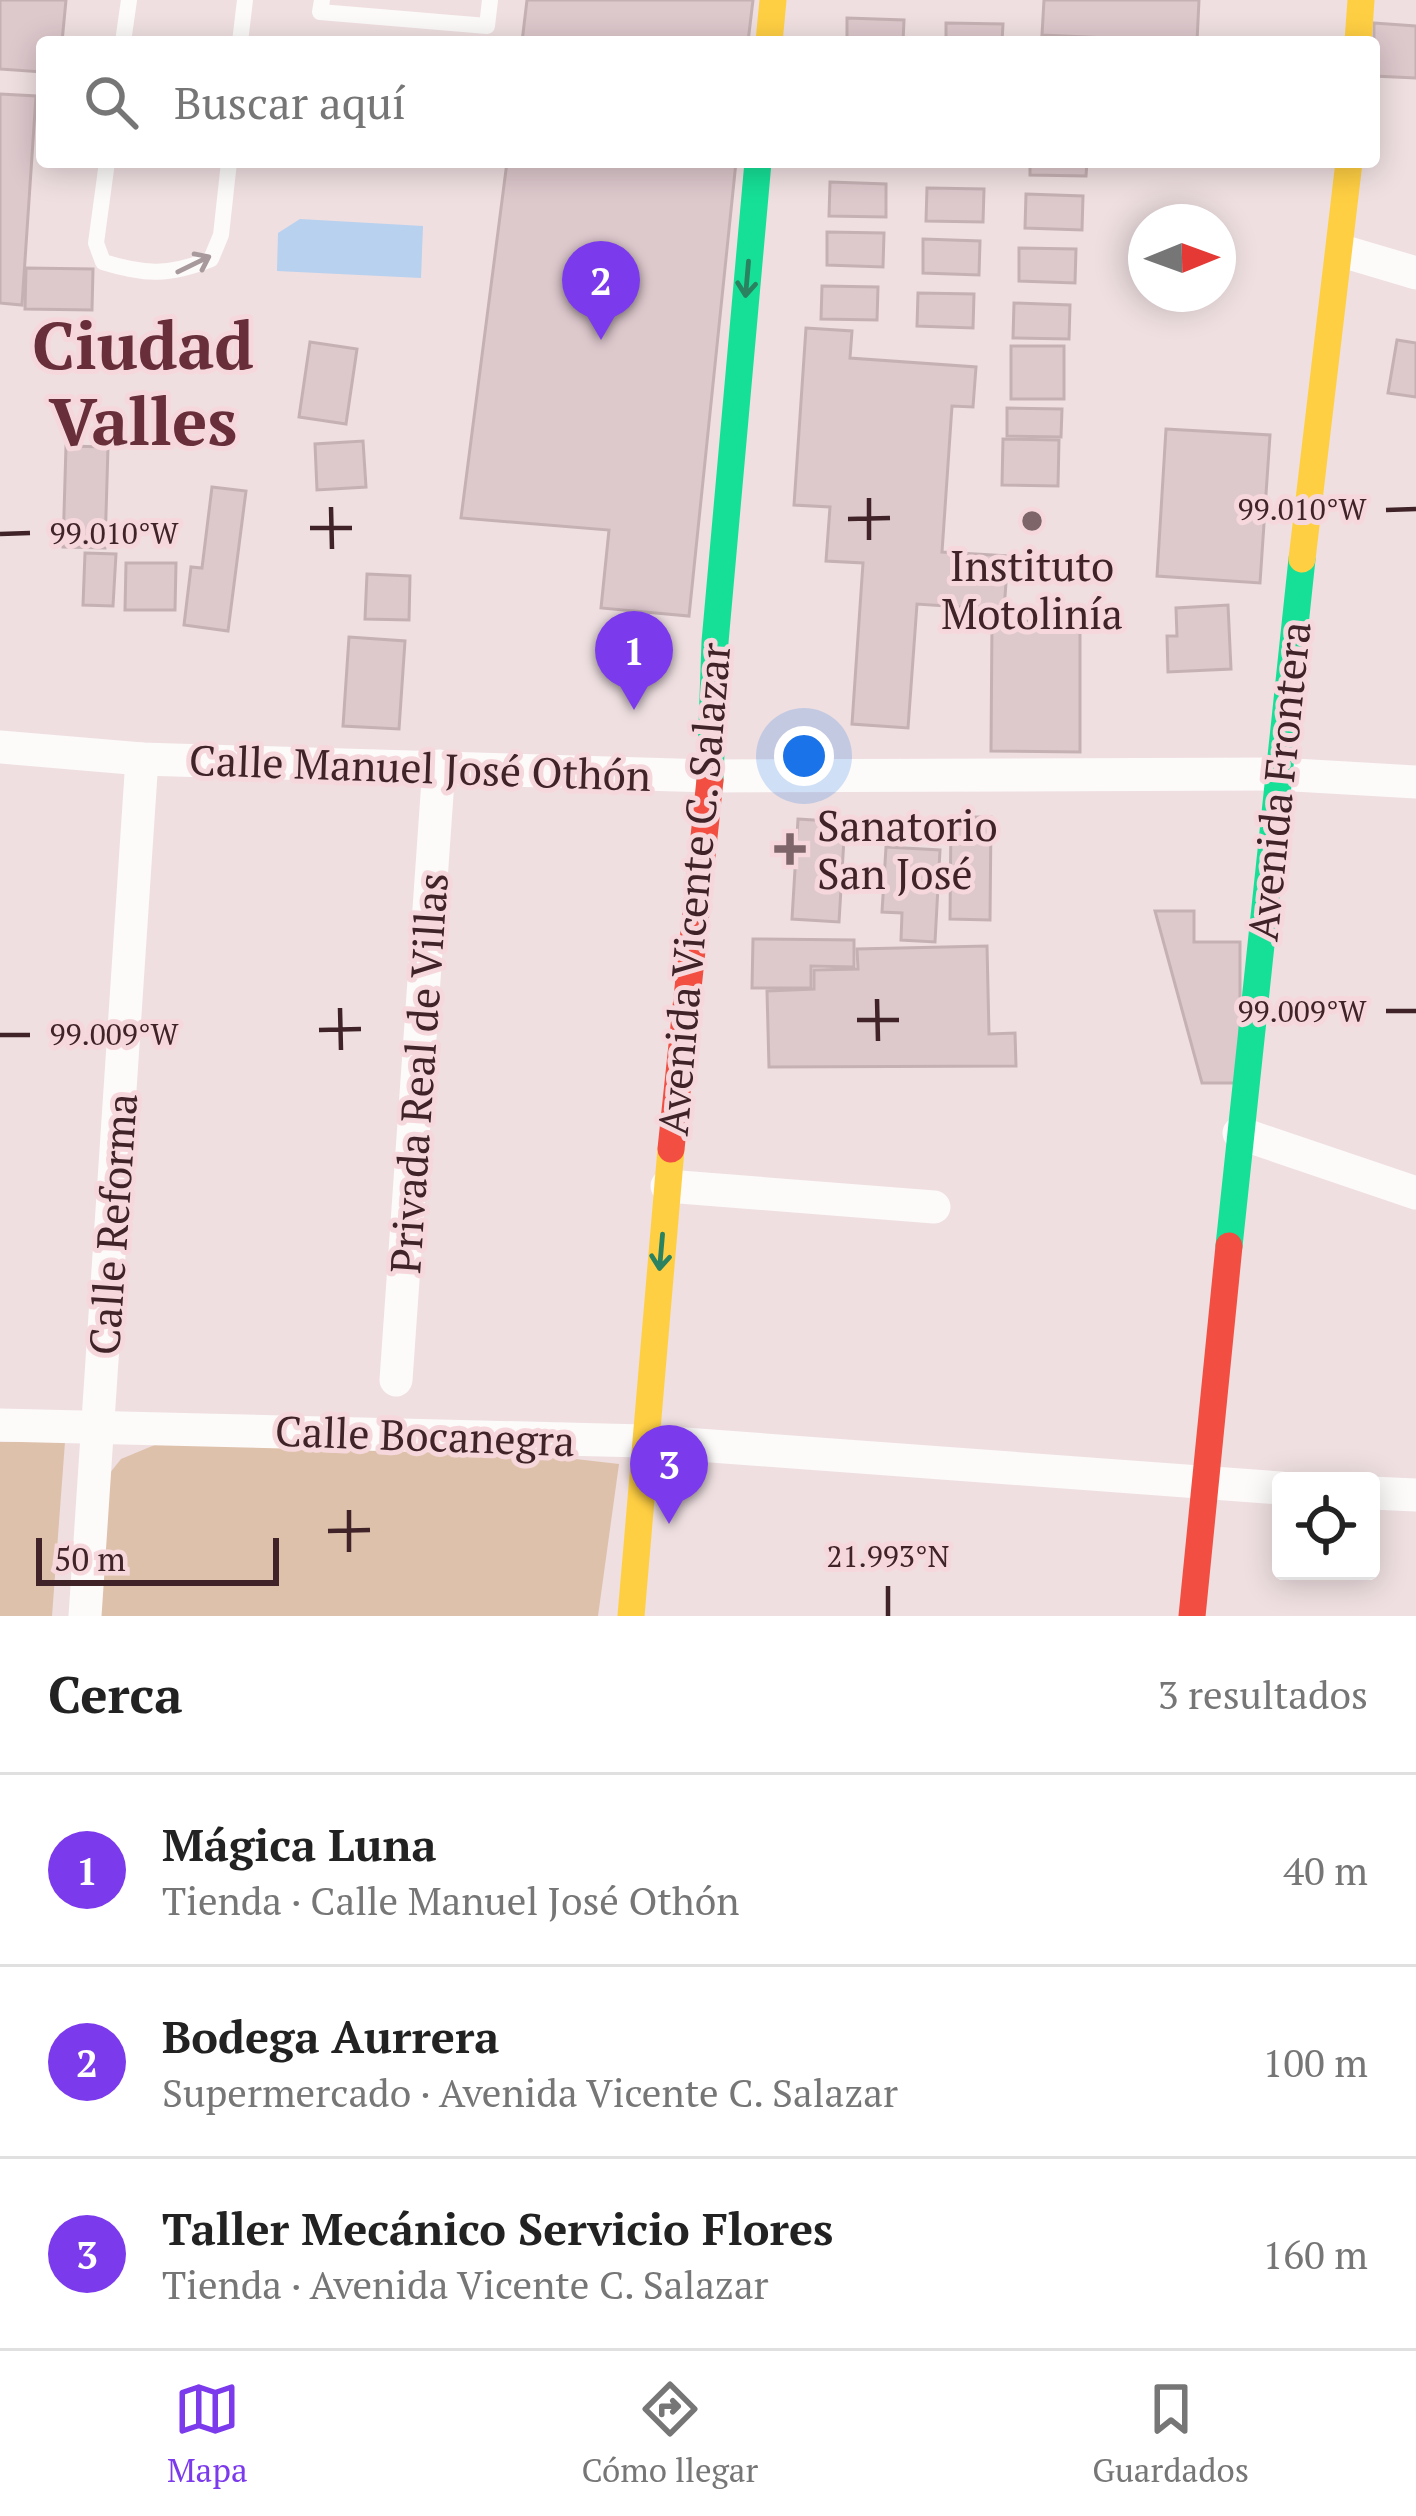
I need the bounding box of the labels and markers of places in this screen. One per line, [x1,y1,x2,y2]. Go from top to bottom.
pin: 2 [562,241,640,340]
marker: Instituto Motolinía [1019,508,1045,534]
place label: Instituto Motolinía [941,537,1123,641]
pin: 1 [595,611,673,710]
place label: Sanatorio San José [817,797,998,901]
marker: Sanatorio San José [774,833,806,865]
pin: 3 [630,1425,708,1524]

